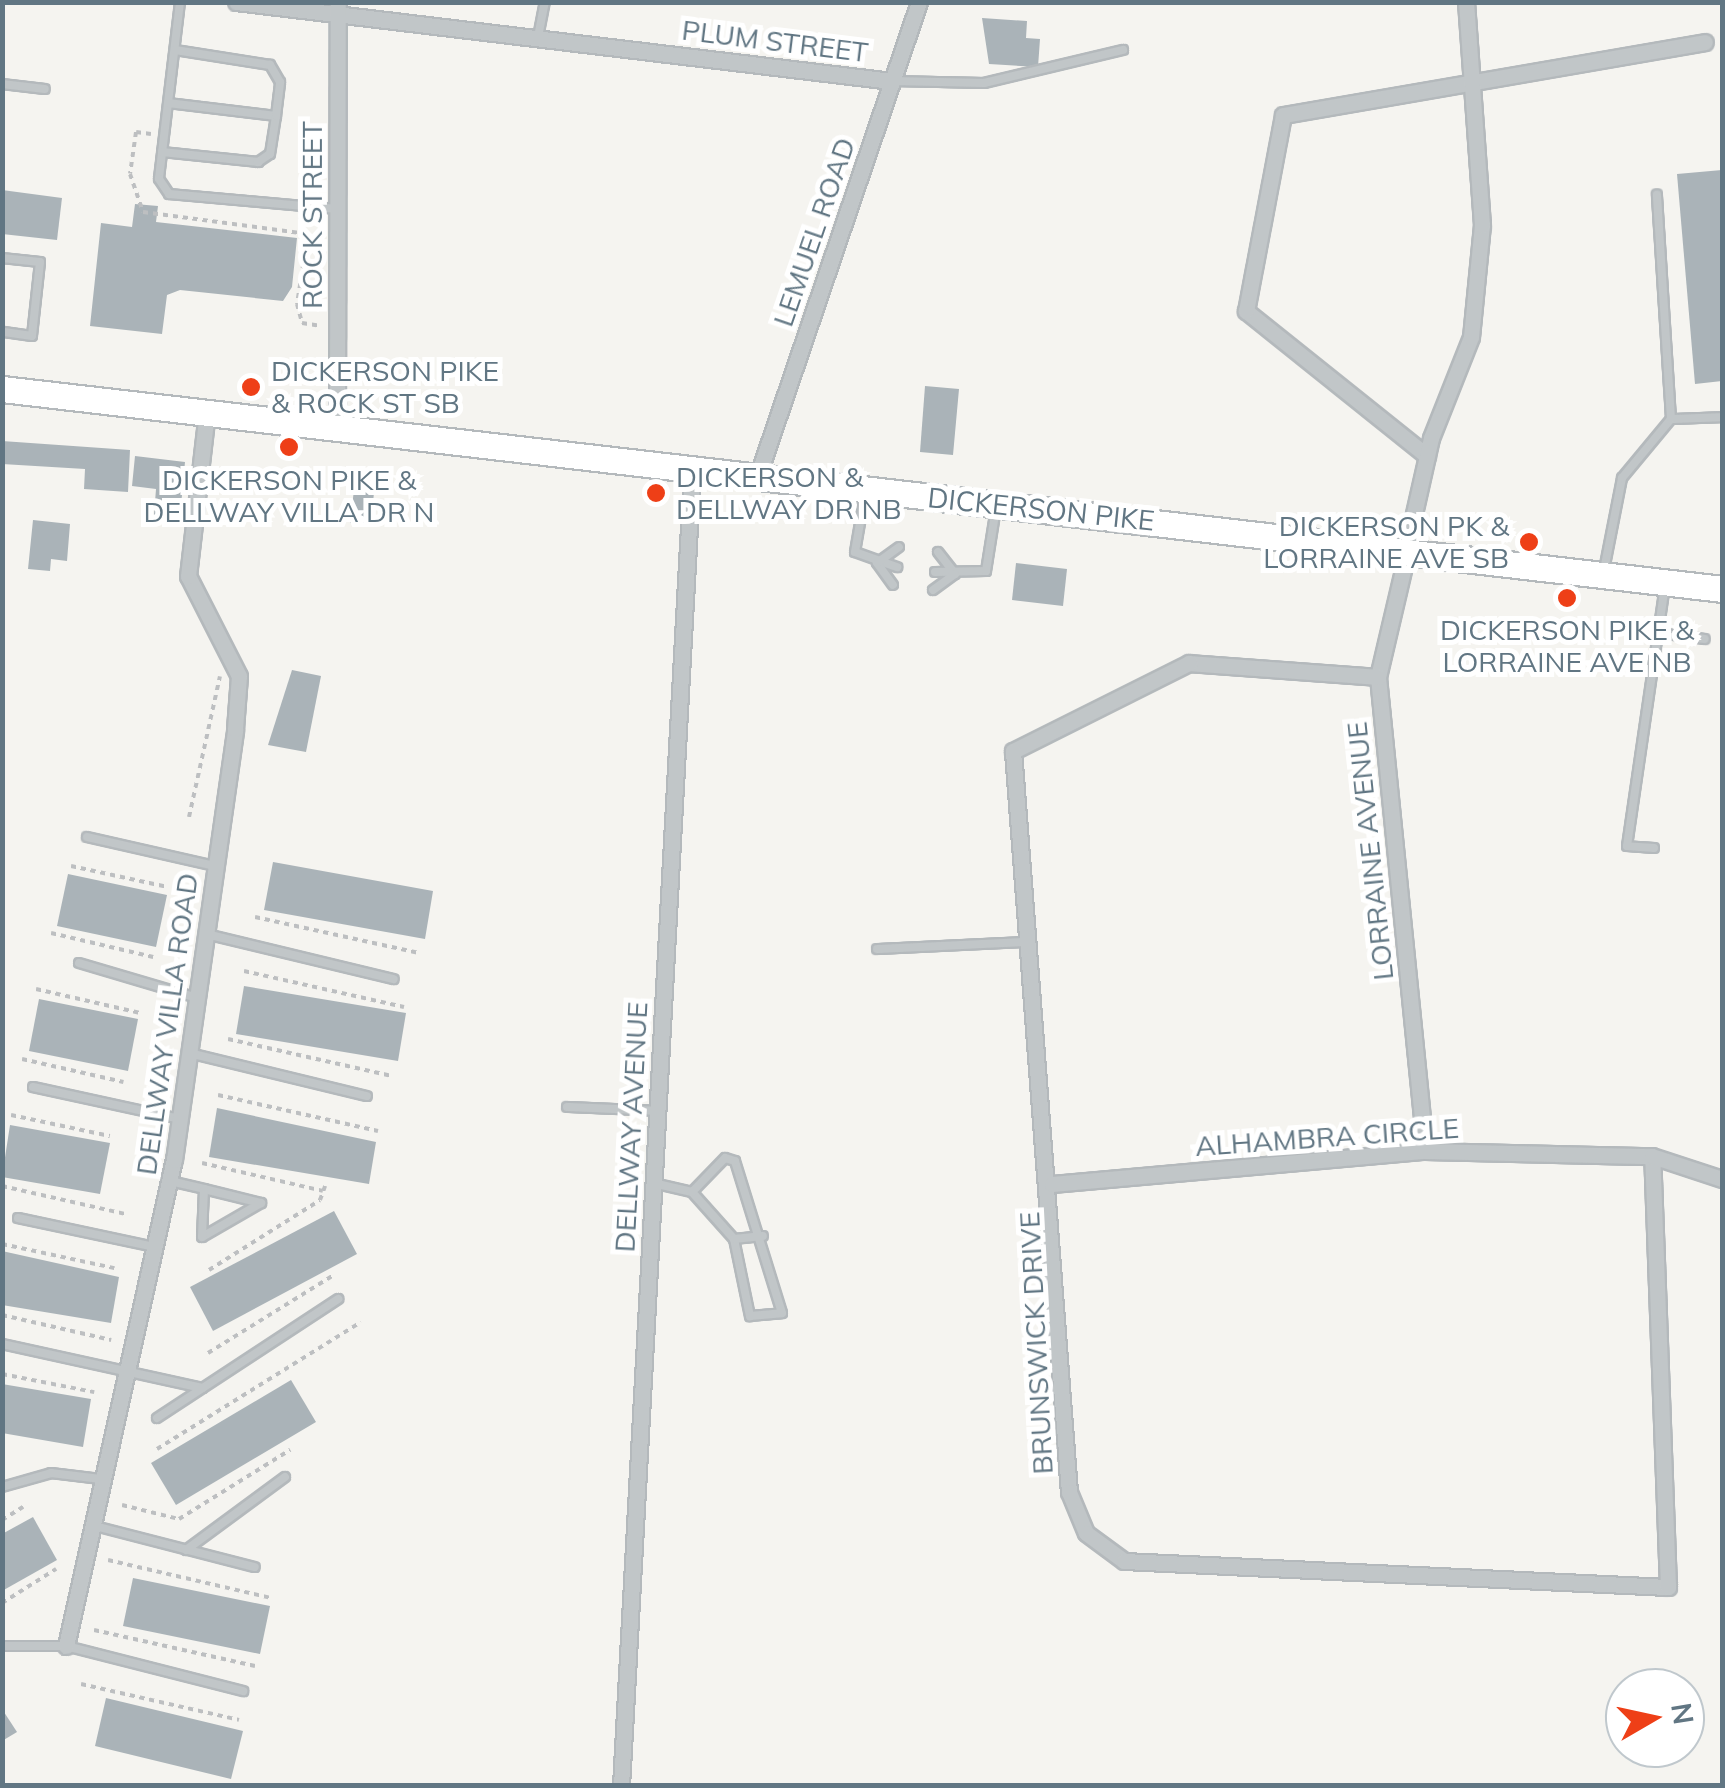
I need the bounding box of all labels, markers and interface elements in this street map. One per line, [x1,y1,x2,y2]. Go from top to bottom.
street label: PLUM STREET [680,13,870,69]
street label: ROCK STREET [295,121,329,309]
street label: LEMUEL ROAD [766,133,862,331]
place label: DICKERSON PIKE & ROCK ST SB [271,354,499,420]
marker: DICKERSON PIKE & ROCK ST SB [240,376,262,398]
marker: DICKERSON PIKE & DELLWAY VILLA DR N [278,436,300,458]
place label: DICKERSON & DELLWAY DR NB [676,460,901,526]
place label: DICKERSON PIKE & DELLWAY VILLA DR N [143,463,435,529]
street label: DICKERSON PIKE [926,480,1156,538]
marker: DICKERSON & DELLWAY DR NB [645,482,667,504]
place label: DICKERSON PK & LORRAINE AVE SB [1263,509,1509,575]
marker: DICKERSON PK & LORRAINE AVE SB [1518,531,1540,553]
marker: DICKERSON PIKE & LORRAINE AVE NB [1556,587,1578,609]
place label: DICKERSON PIKE & LORRAINE AVE NB [1440,613,1694,679]
street label: LORRAINE AVENUE [1340,720,1400,982]
street label: DELLWAY VILLA ROAD [129,871,205,1177]
street label: DELLWAY AVENUE [608,1001,654,1253]
street label: ALHAMBRA CIRCLE [1194,1111,1460,1163]
street label: BRUNSWICK DRIVE [1012,1211,1060,1475]
north arrow [1605,1668,1705,1768]
text: N [1664,1700,1702,1727]

